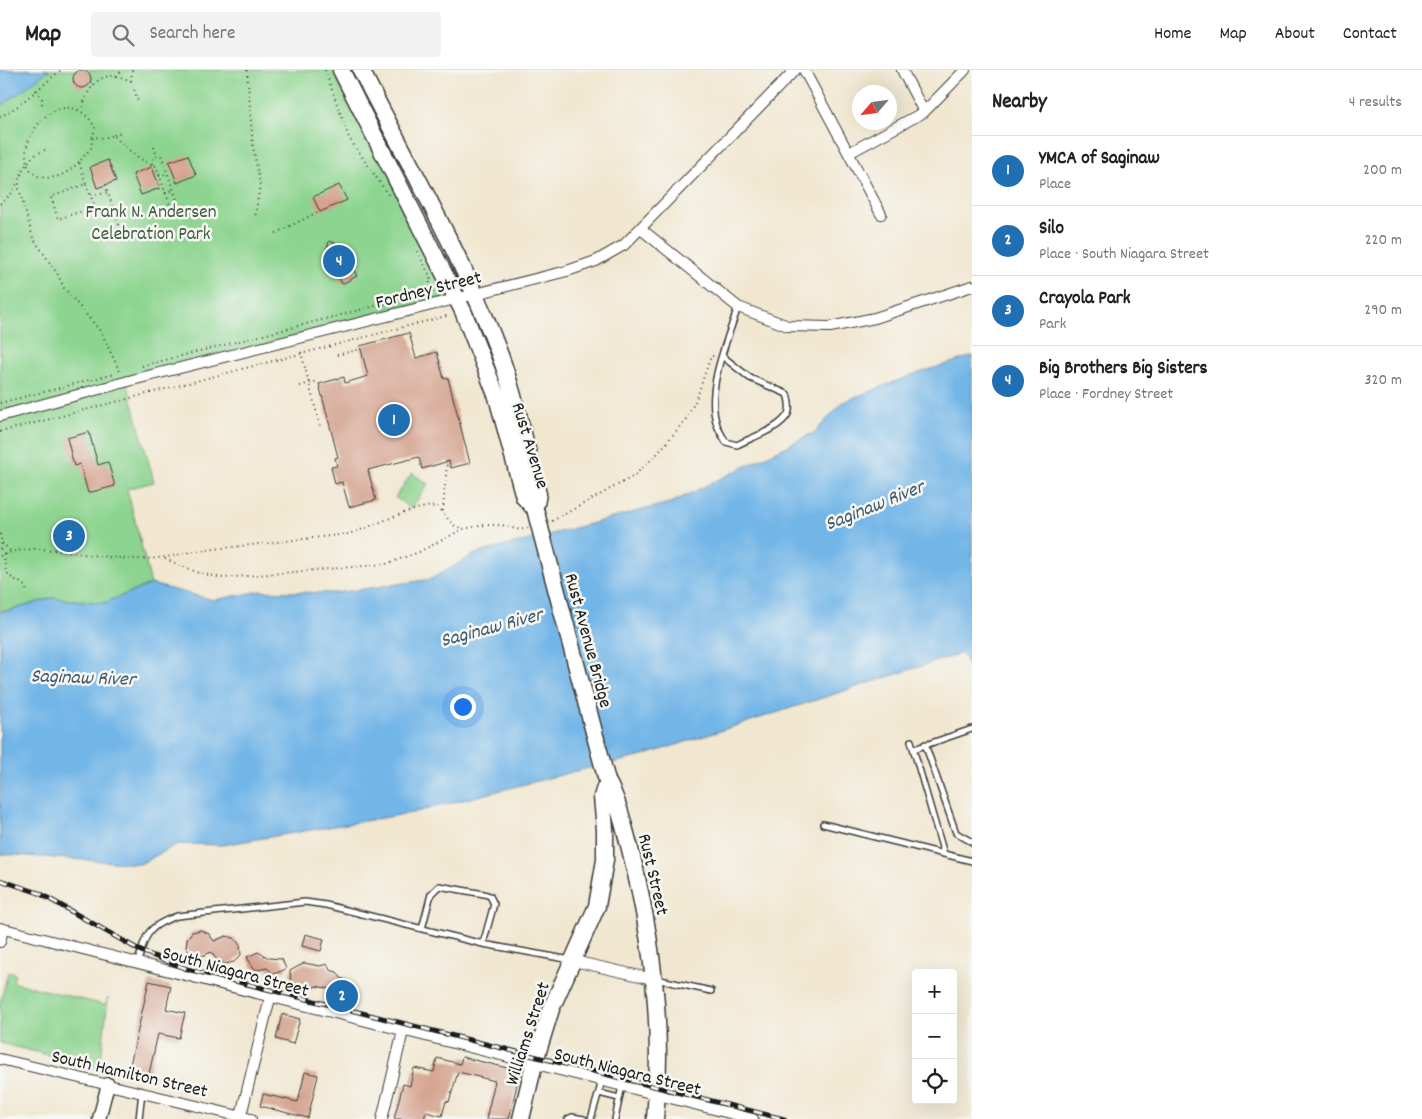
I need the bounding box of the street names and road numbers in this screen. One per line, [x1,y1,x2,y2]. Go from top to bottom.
street label: Fordney Street [373,265,485,318]
street label: Rust Avenue [503,400,555,492]
street label: Rust Avenue Bridge [556,571,618,711]
street label: Rust Street [629,831,674,918]
street label: South Niagara Street [159,941,311,1006]
street label: Williams Street [500,979,559,1089]
street label: South Niagara Street [551,1042,703,1105]
street label: South Hamilton Street [48,1044,210,1107]

